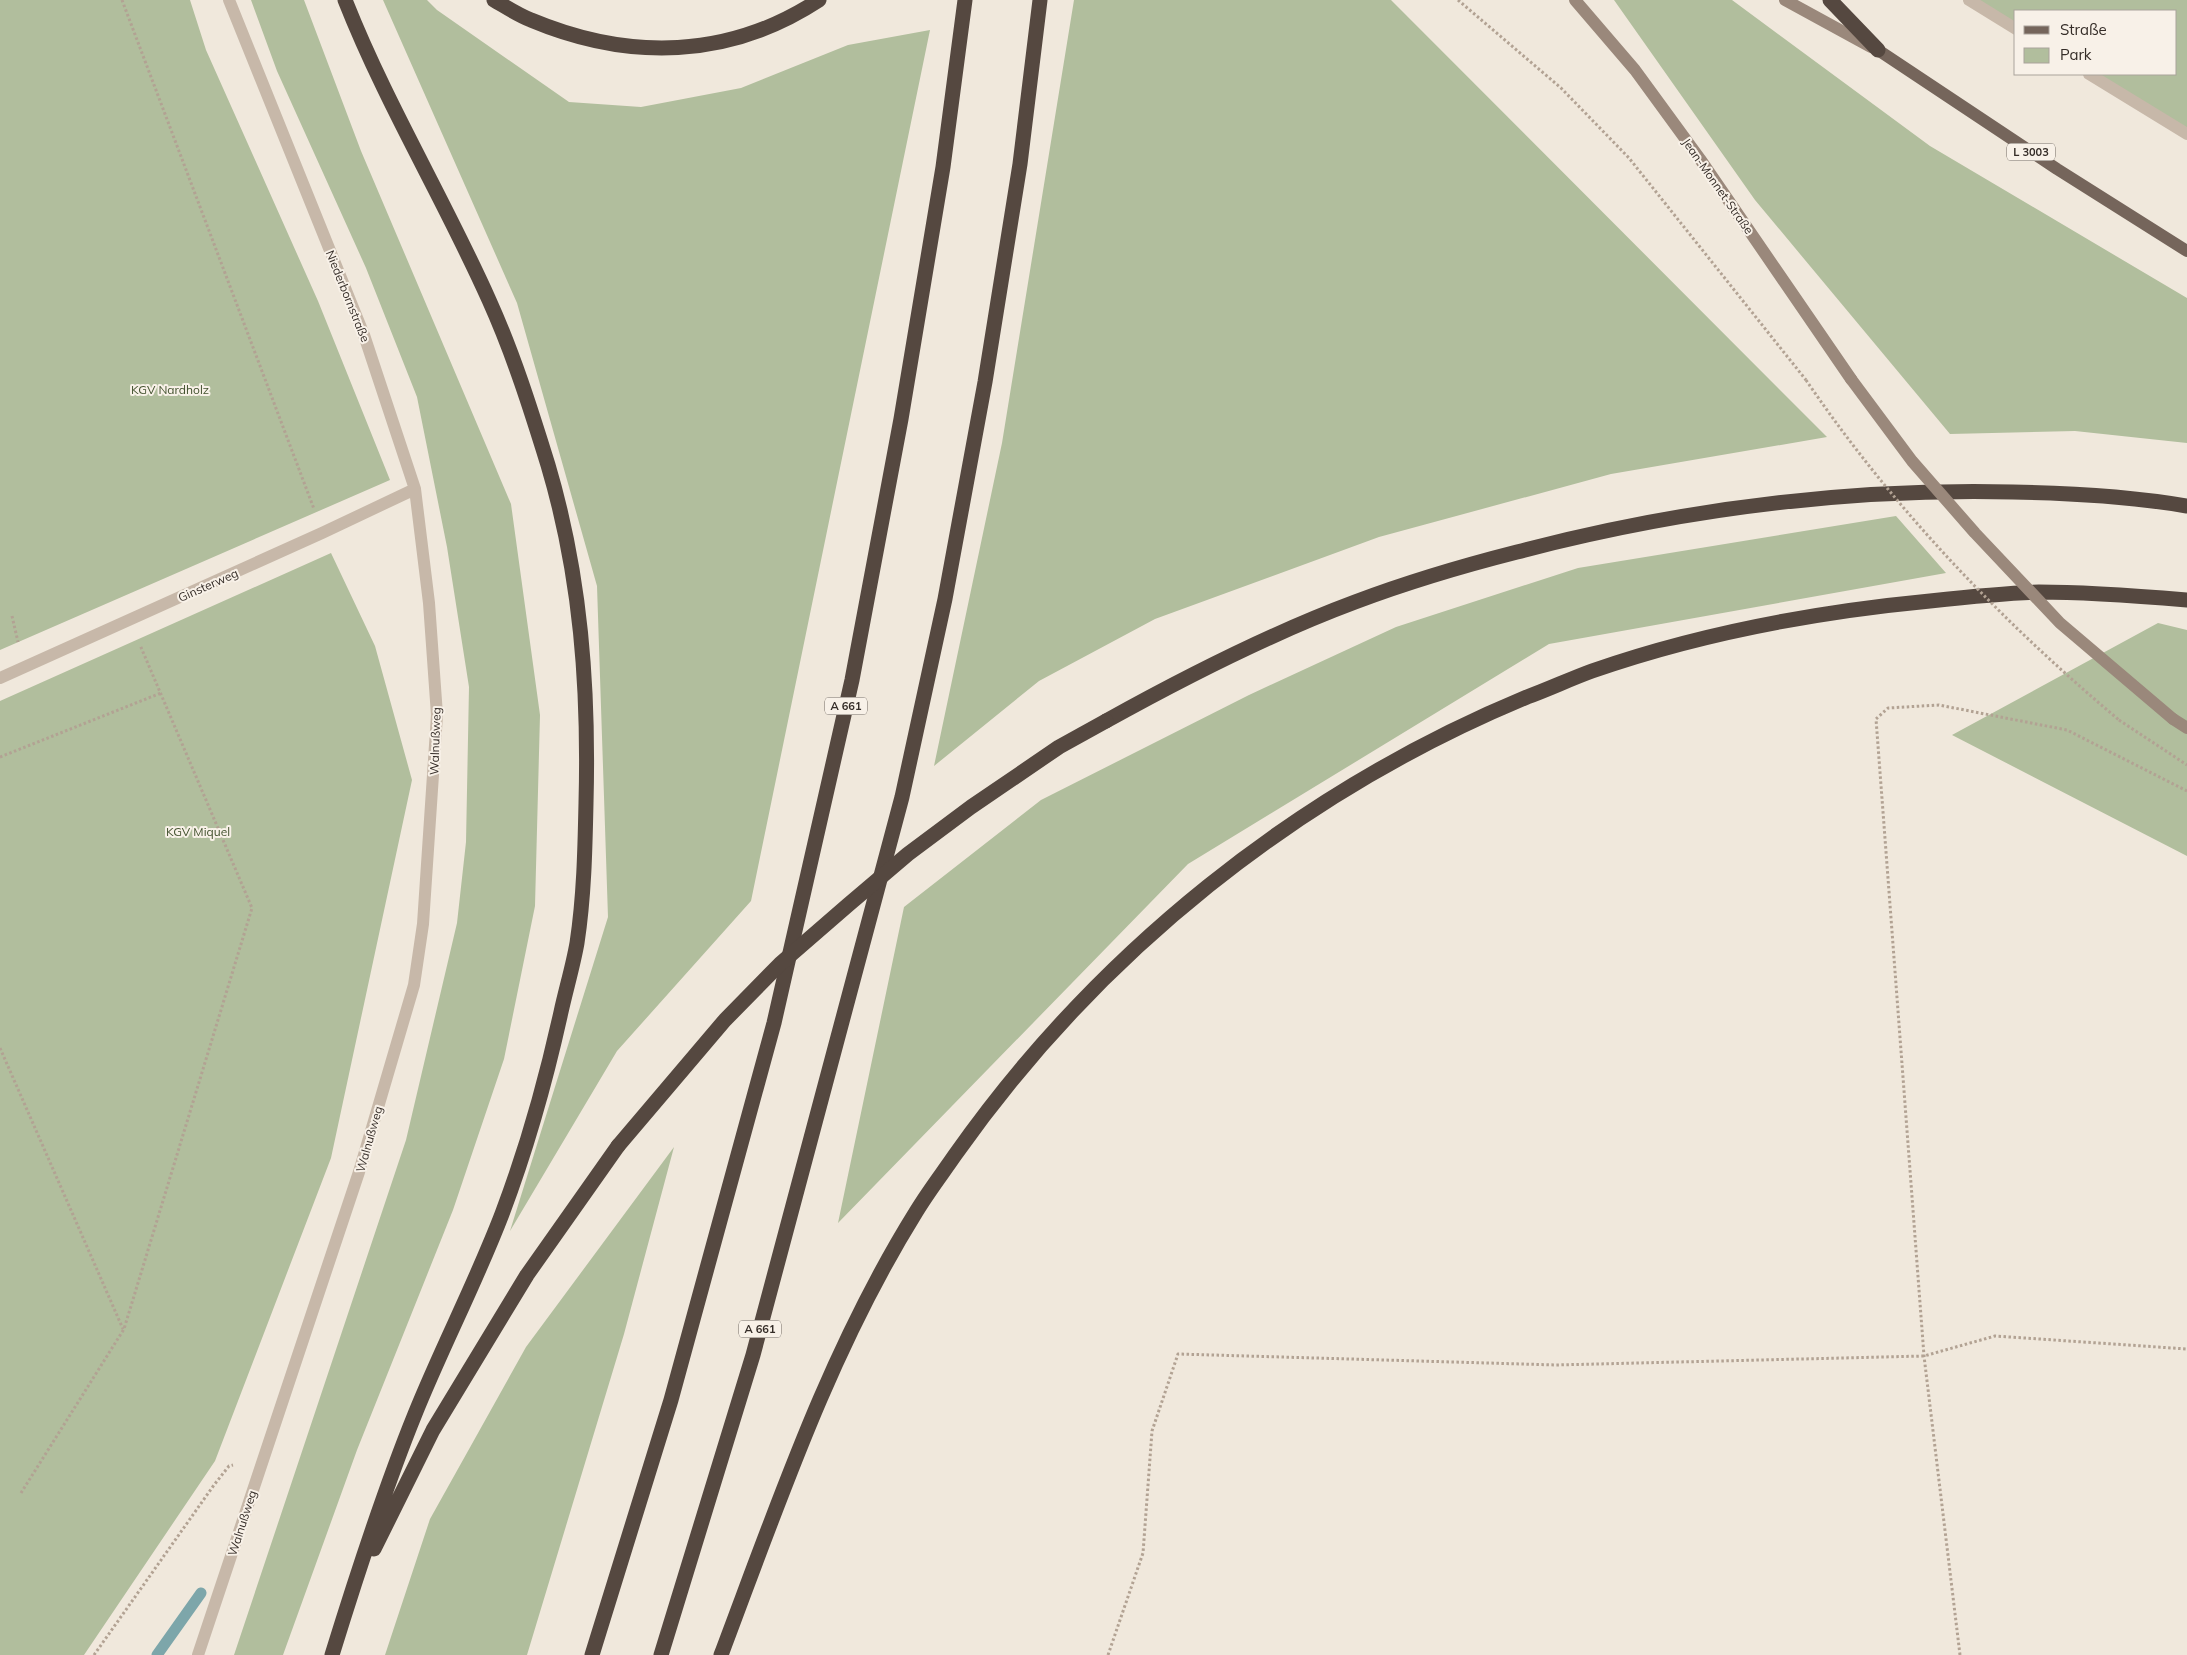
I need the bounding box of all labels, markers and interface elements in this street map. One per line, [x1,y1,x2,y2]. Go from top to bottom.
legend [2014,10,2177,75]
text: Straße [2060,20,2107,39]
text: Park [2060,45,2092,64]
street label: Jean-Monnet-Straße [1679,135,1757,237]
road number: L 3003 [2007,144,2055,160]
street label: Niederbornstraße [323,248,373,344]
park label: KGV Nardholz [131,382,209,397]
street label: Ginsterweg [176,565,240,605]
road number: A 661 [825,698,867,714]
street label: Walnußweg [426,707,444,775]
park label: KGV Miquel [166,824,230,839]
street label: Walnußweg [352,1104,386,1174]
road number: A 661 [739,1320,781,1338]
street label: Walnußweg [224,1488,260,1558]

